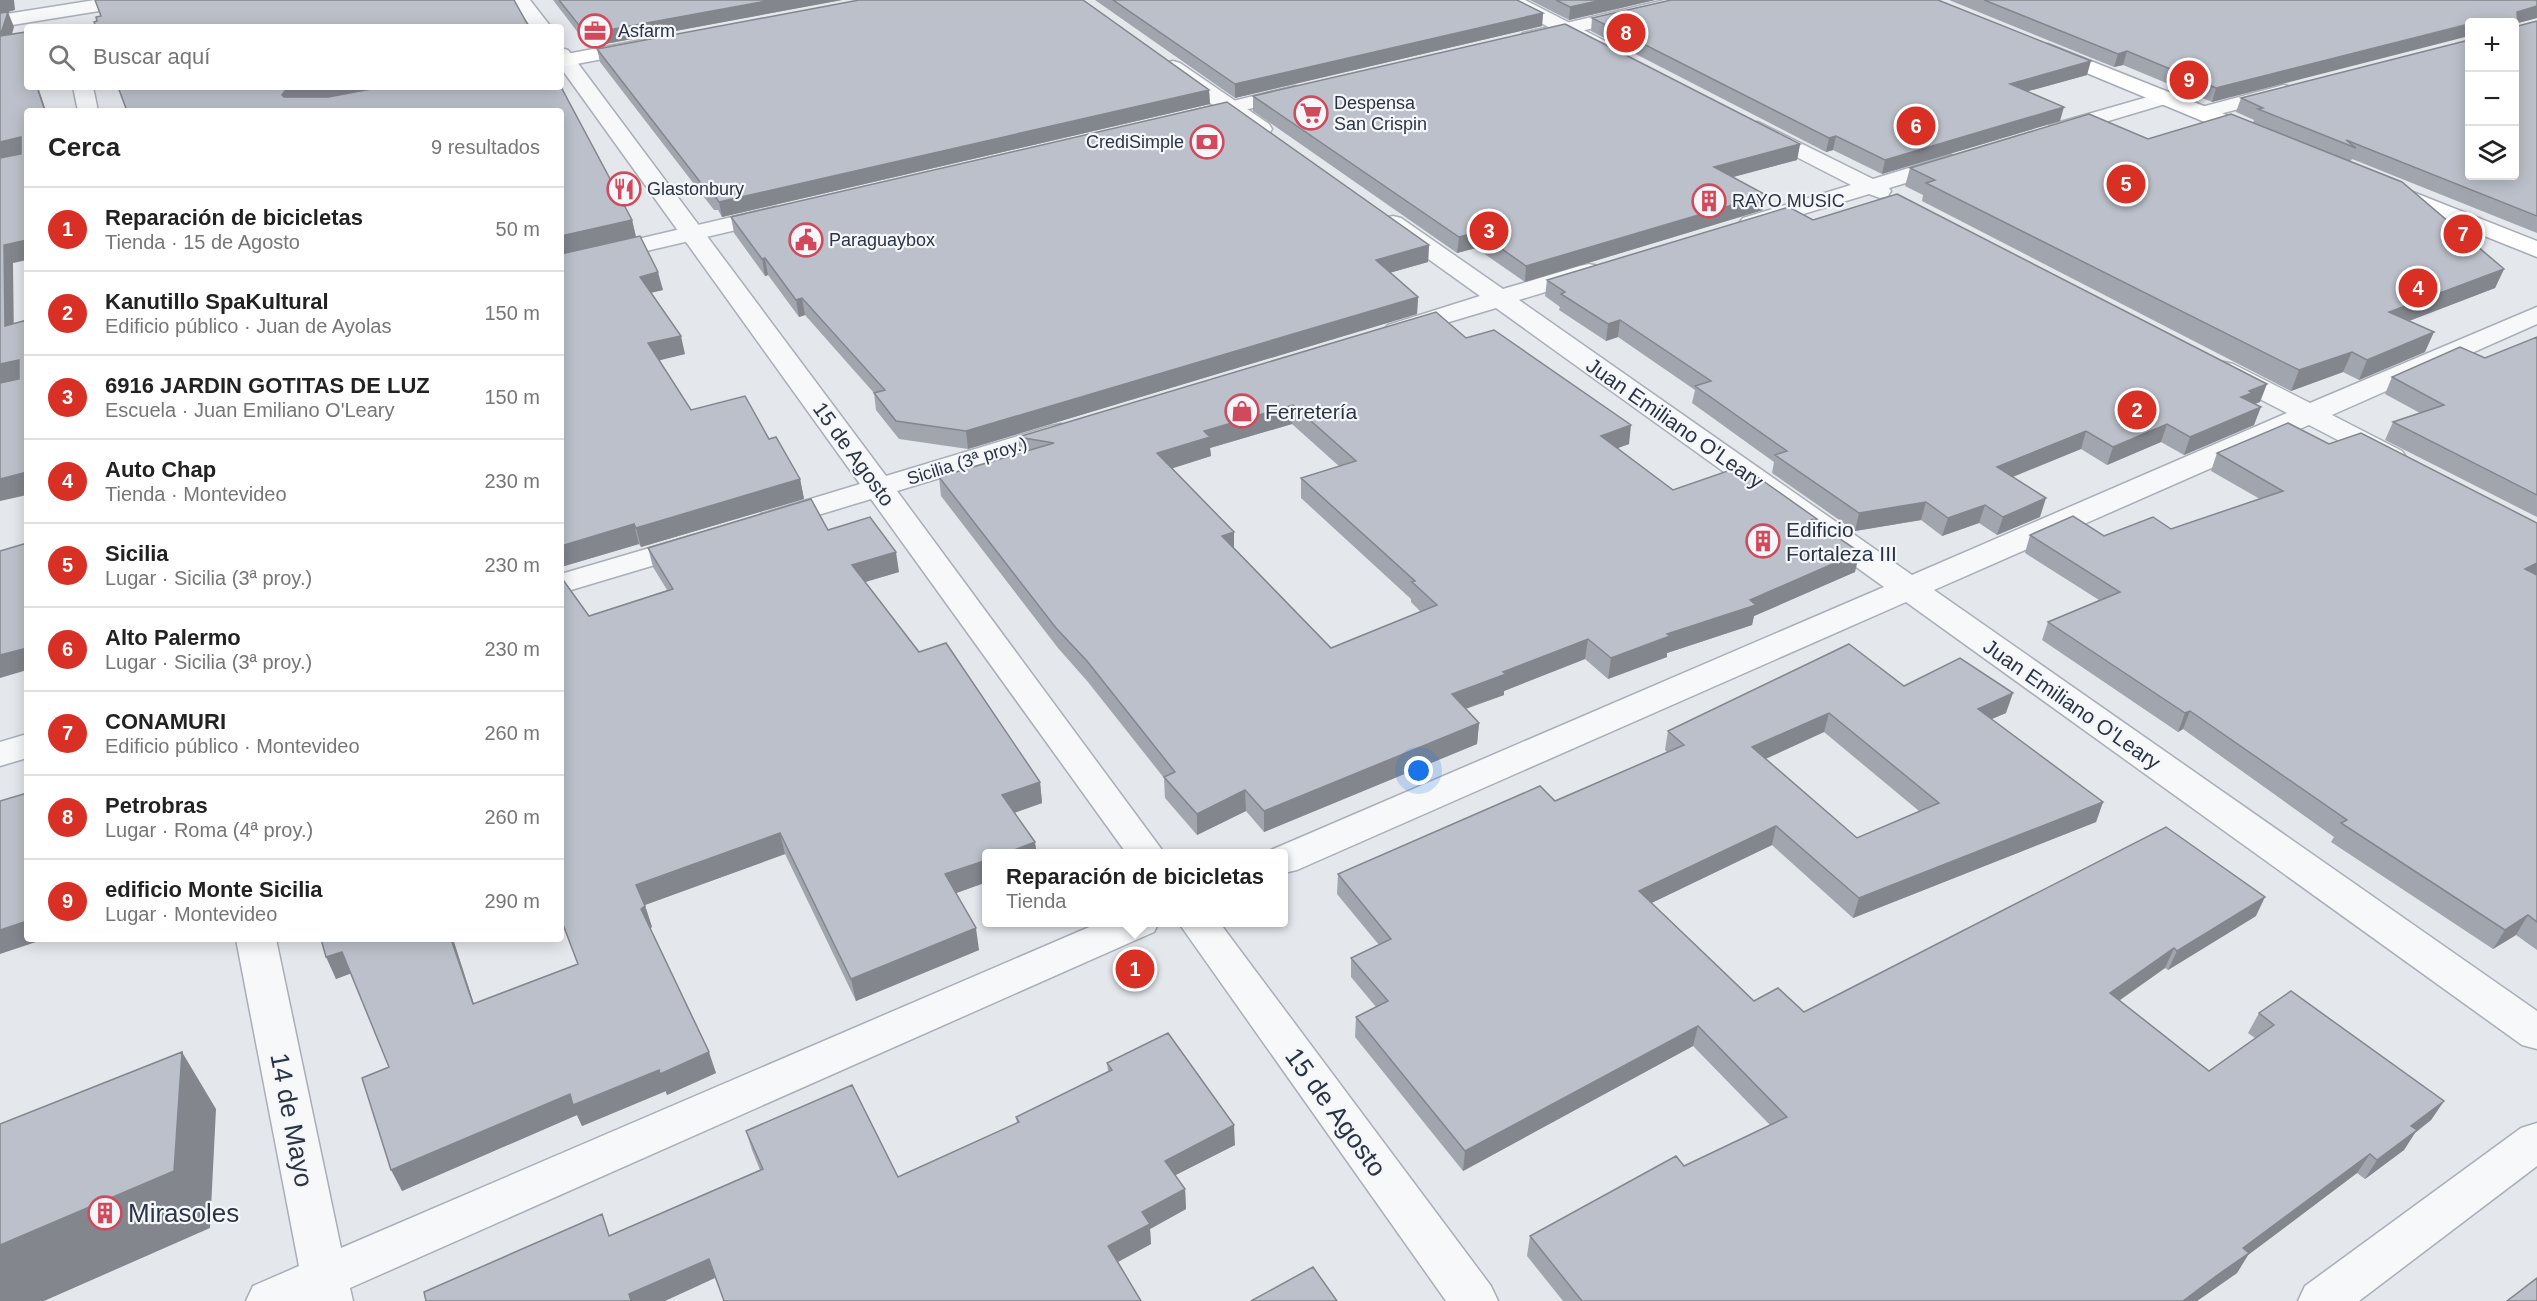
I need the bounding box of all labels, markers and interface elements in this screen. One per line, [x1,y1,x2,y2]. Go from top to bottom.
pin: 8 [1606,10,1646,56]
office icon: Asfarm [577,13,613,49]
map controls [2465,18,2519,180]
button: + [2465,18,2519,72]
place label: Asfarm [618,21,675,41]
search box [24,24,564,90]
icon: search [45,41,78,74]
text: Buscar aquí [93,44,210,69]
pin: 9 [2170,58,2208,103]
button: − [2465,72,2519,126]
place label: Despensa San Crispin [1334,93,1427,134]
supermarket icon: Despensa San Crispin [1293,95,1329,131]
pin: 6 [1896,104,1936,148]
bank icon: CrediSimple [1189,124,1225,160]
button: layers [2465,126,2519,180]
text: Cerca [48,132,120,162]
place label: CrediSimple [1086,132,1184,152]
text: 9 resultados [431,136,540,158]
pin: 5 [2106,162,2146,207]
restaurant icon: Glastonbury [606,171,642,207]
place label: Glastonbury [647,179,744,199]
building icon: RAYO MUSIC [1691,183,1727,219]
place label: RAYO MUSIC [1732,191,1845,211]
text: Reparación de bicicletas [105,205,363,230]
pin: 3 [1470,208,1508,254]
pin: 7 [2444,212,2482,256]
text: 1 [62,218,73,240]
text: 50 m [496,218,540,240]
public building icon: Paraguaybox [788,222,824,258]
place label: Paraguaybox [829,230,935,250]
text: Tienda · 15 de Agosto [105,231,300,253]
pin: 4 [2398,266,2438,310]
text: Kanutillo SpaKultural [105,289,329,314]
text: 2 [62,302,73,324]
text: 150 m [484,302,540,324]
text: Edificio público · Juan de Ayolas [105,315,391,337]
street label: Juan Emiliano O'Leary [1582,353,1768,493]
text: 6916 JARDIN GOTITAS DE LUZ [105,373,430,398]
text: 3 [62,386,73,408]
text: 150 m [484,386,540,408]
pin: 2 [2118,388,2156,432]
shop icon: Ferretería [1224,393,1260,429]
street label: 15 de Agosto [809,398,899,510]
text: Escuela · Juan Emiliano O'Leary [105,399,395,421]
place label: Ferretería [1265,400,1358,423]
street label: Sicilia (3ª proy.) [905,433,1029,489]
text: Auto Chap [105,457,216,482]
text: 4 [62,470,73,492]
text: 230 m [484,470,540,492]
text: Tienda · Montevideo [105,483,287,505]
place label: Edificio Fortaleza III [1786,518,1897,565]
building icon: Edificio Fortaleza III [1745,523,1781,559]
text: Sicilia [105,541,169,566]
text: 5 [62,554,73,576]
text: 230 m [484,554,540,576]
text: Lugar · Sicilia (3ª proy.) [105,567,312,589]
text: Alto Palermo [105,625,241,650]
street label: Juan Emiliano O'Leary [1979,634,2165,774]
text: 6 [62,638,73,660]
text: 230 m [484,638,540,660]
text: Lugar · Sicilia (3ª proy.) [105,651,312,673]
text: CONAMURI [105,709,226,734]
text: 7 [62,722,73,744]
text: 260 m [484,722,540,744]
text: Edificio público · Montevideo [105,735,360,757]
your location [1404,756,1433,785]
text: Petrobras [105,793,208,818]
text: 8 [62,806,73,828]
text: 260 m [484,806,540,828]
text: Lugar · Roma (4ª proy.) [105,819,313,841]
popup [982,849,1288,927]
text: Reparación de bicicletas [1006,864,1264,889]
text: edificio Monte Sicilia [105,877,323,902]
text: 9 [62,890,73,912]
text: 290 m [484,890,540,912]
text: Tienda [1006,890,1066,912]
text: Lugar · Montevideo [105,903,277,925]
pin: 1 [1116,946,1154,992]
street label: 15 de Agosto [1279,1042,1393,1182]
street label: 14 de Mayo [264,1050,320,1190]
building icon: Mirasoles [87,1195,123,1231]
place label: Mirasoles [128,1198,239,1228]

